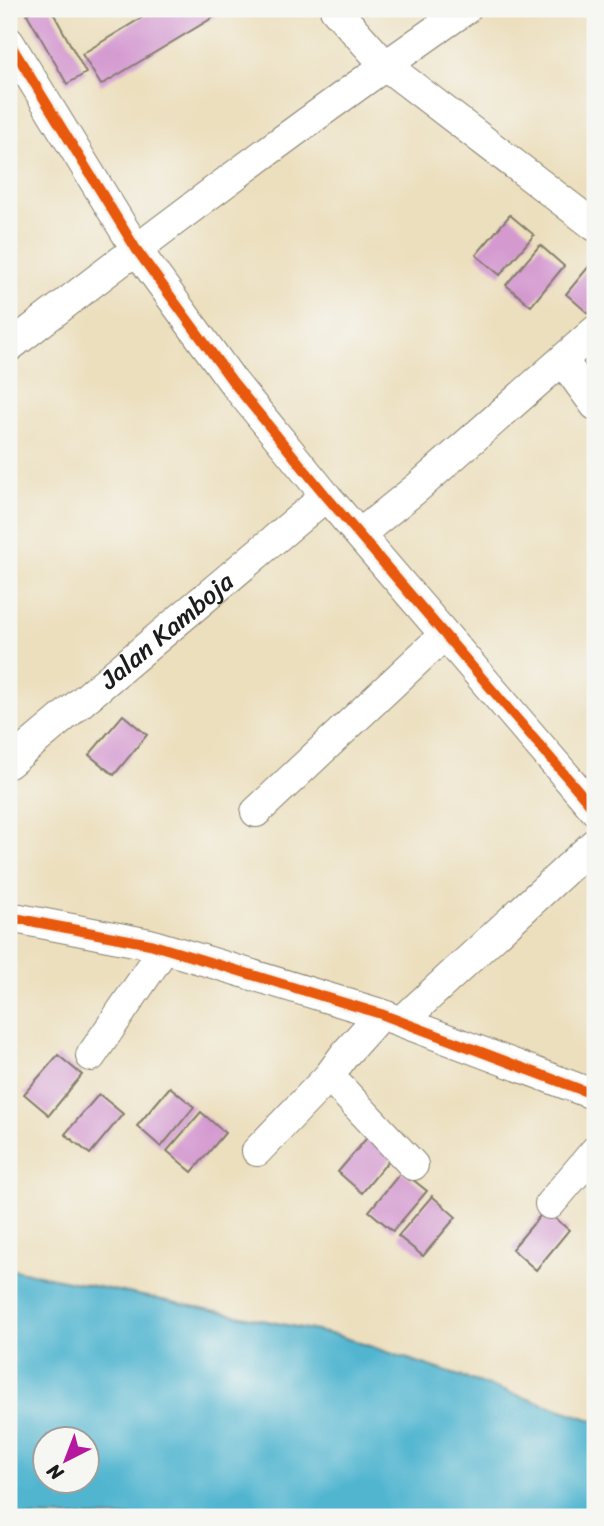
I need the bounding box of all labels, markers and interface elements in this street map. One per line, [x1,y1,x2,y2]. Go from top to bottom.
street label: Jalan Kamboja [88,559,245,701]
north arrow [32,1424,102,1494]
text: N [38,1455,72,1490]

